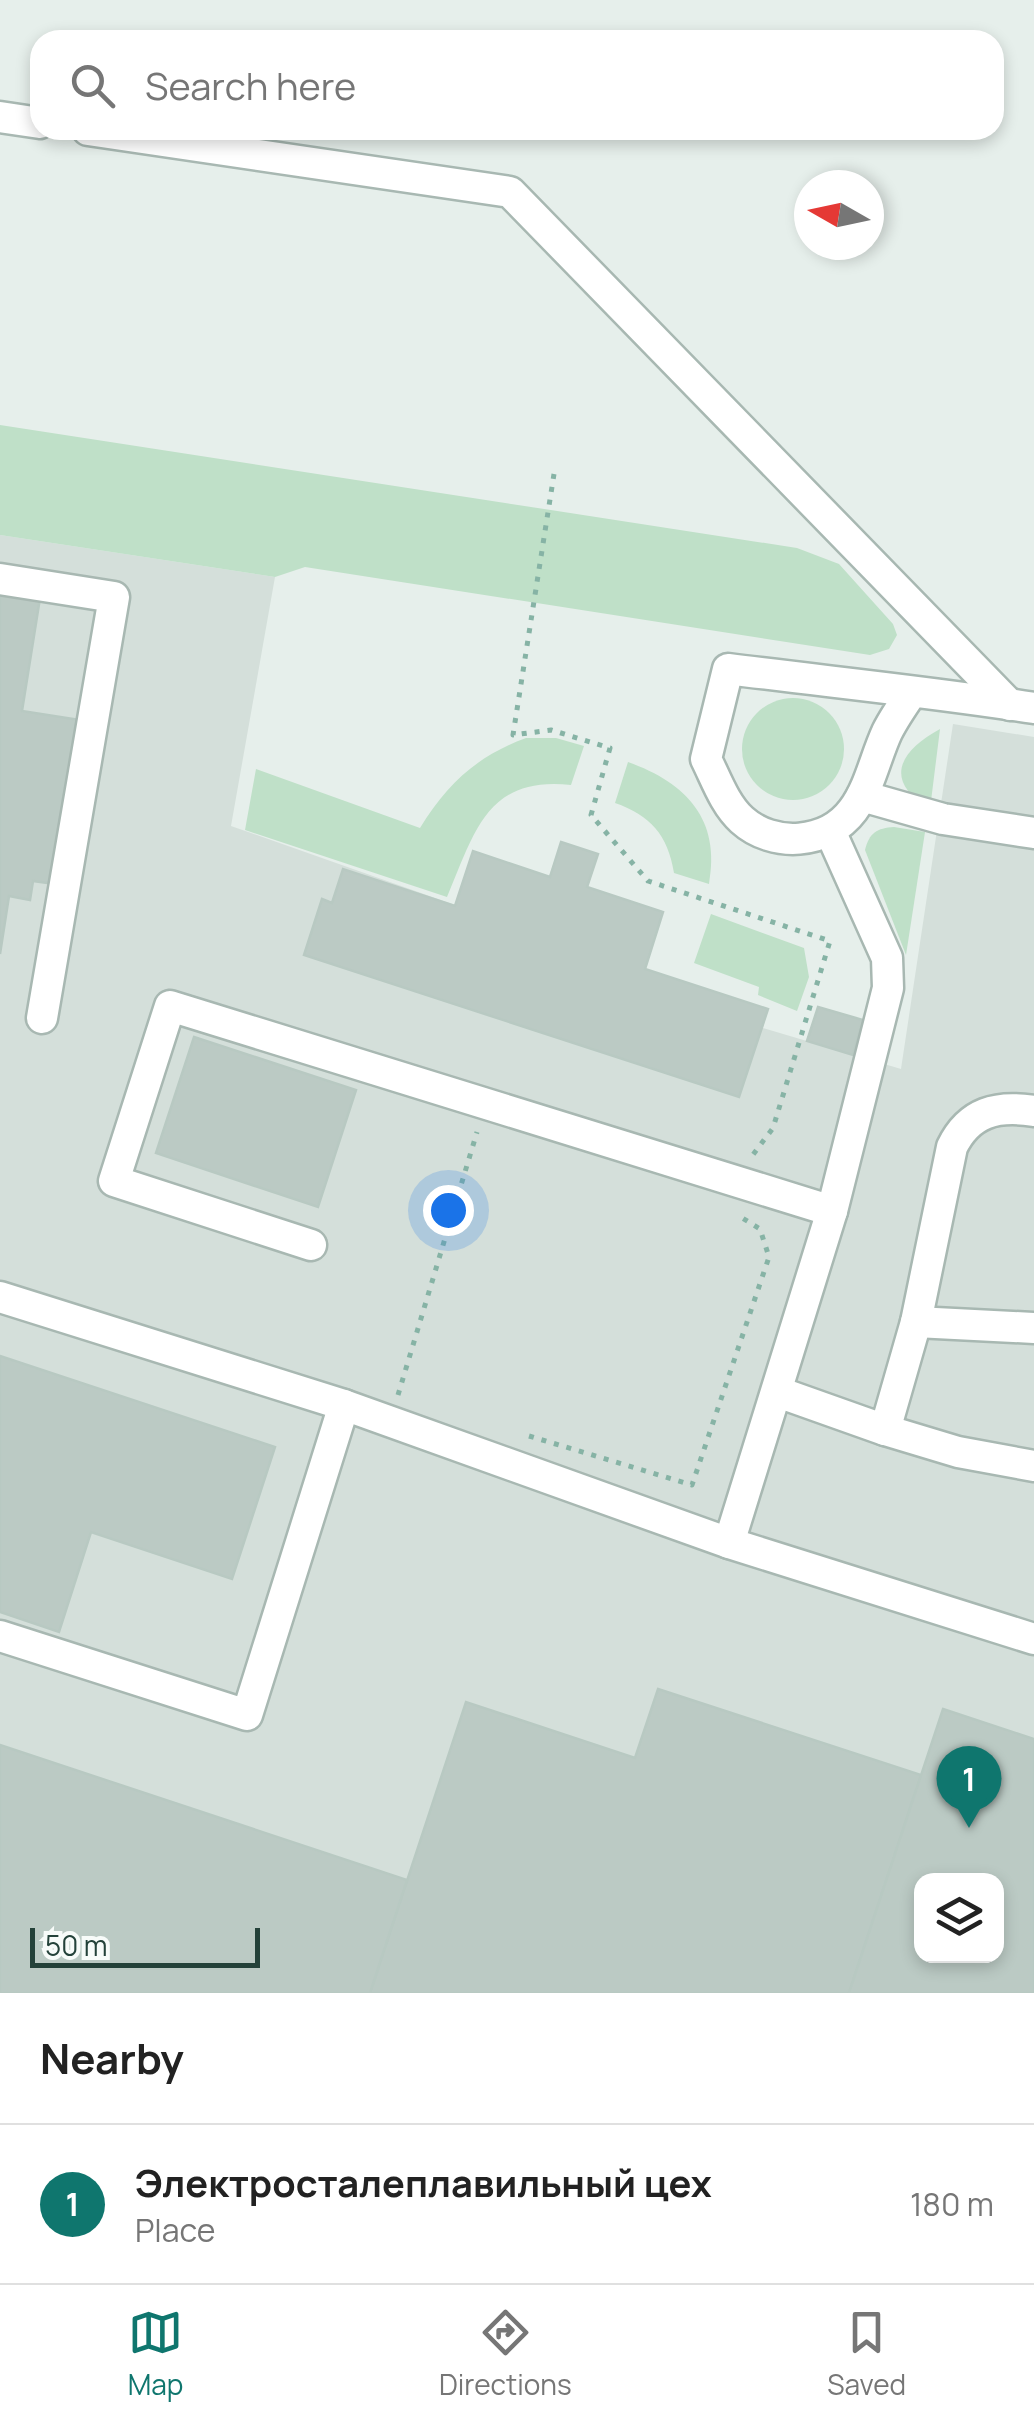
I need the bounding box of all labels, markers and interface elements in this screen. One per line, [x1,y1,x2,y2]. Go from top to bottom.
search box [30,30,1004,140]
icon: search [65,58,120,113]
text: Search here [145,59,356,111]
north arrow [794,170,884,260]
your location [423,1185,474,1236]
pin: 1 [936,1746,1002,1828]
map controls [914,1873,1004,1963]
button: layers [914,1873,1004,1963]
scale bar [30,1923,260,1968]
text: 50 m [45,1926,108,1964]
text: Nearby [40,2029,184,2087]
text: Электросталеплавильный цех [135,2156,712,2208]
text: 1 [65,2182,80,2226]
text: 180 m [910,2182,994,2226]
text: Place [135,2208,216,2252]
tab: Map [128,2305,183,2403]
tab: Directions [439,2305,572,2403]
tab: Saved [827,2305,906,2403]

